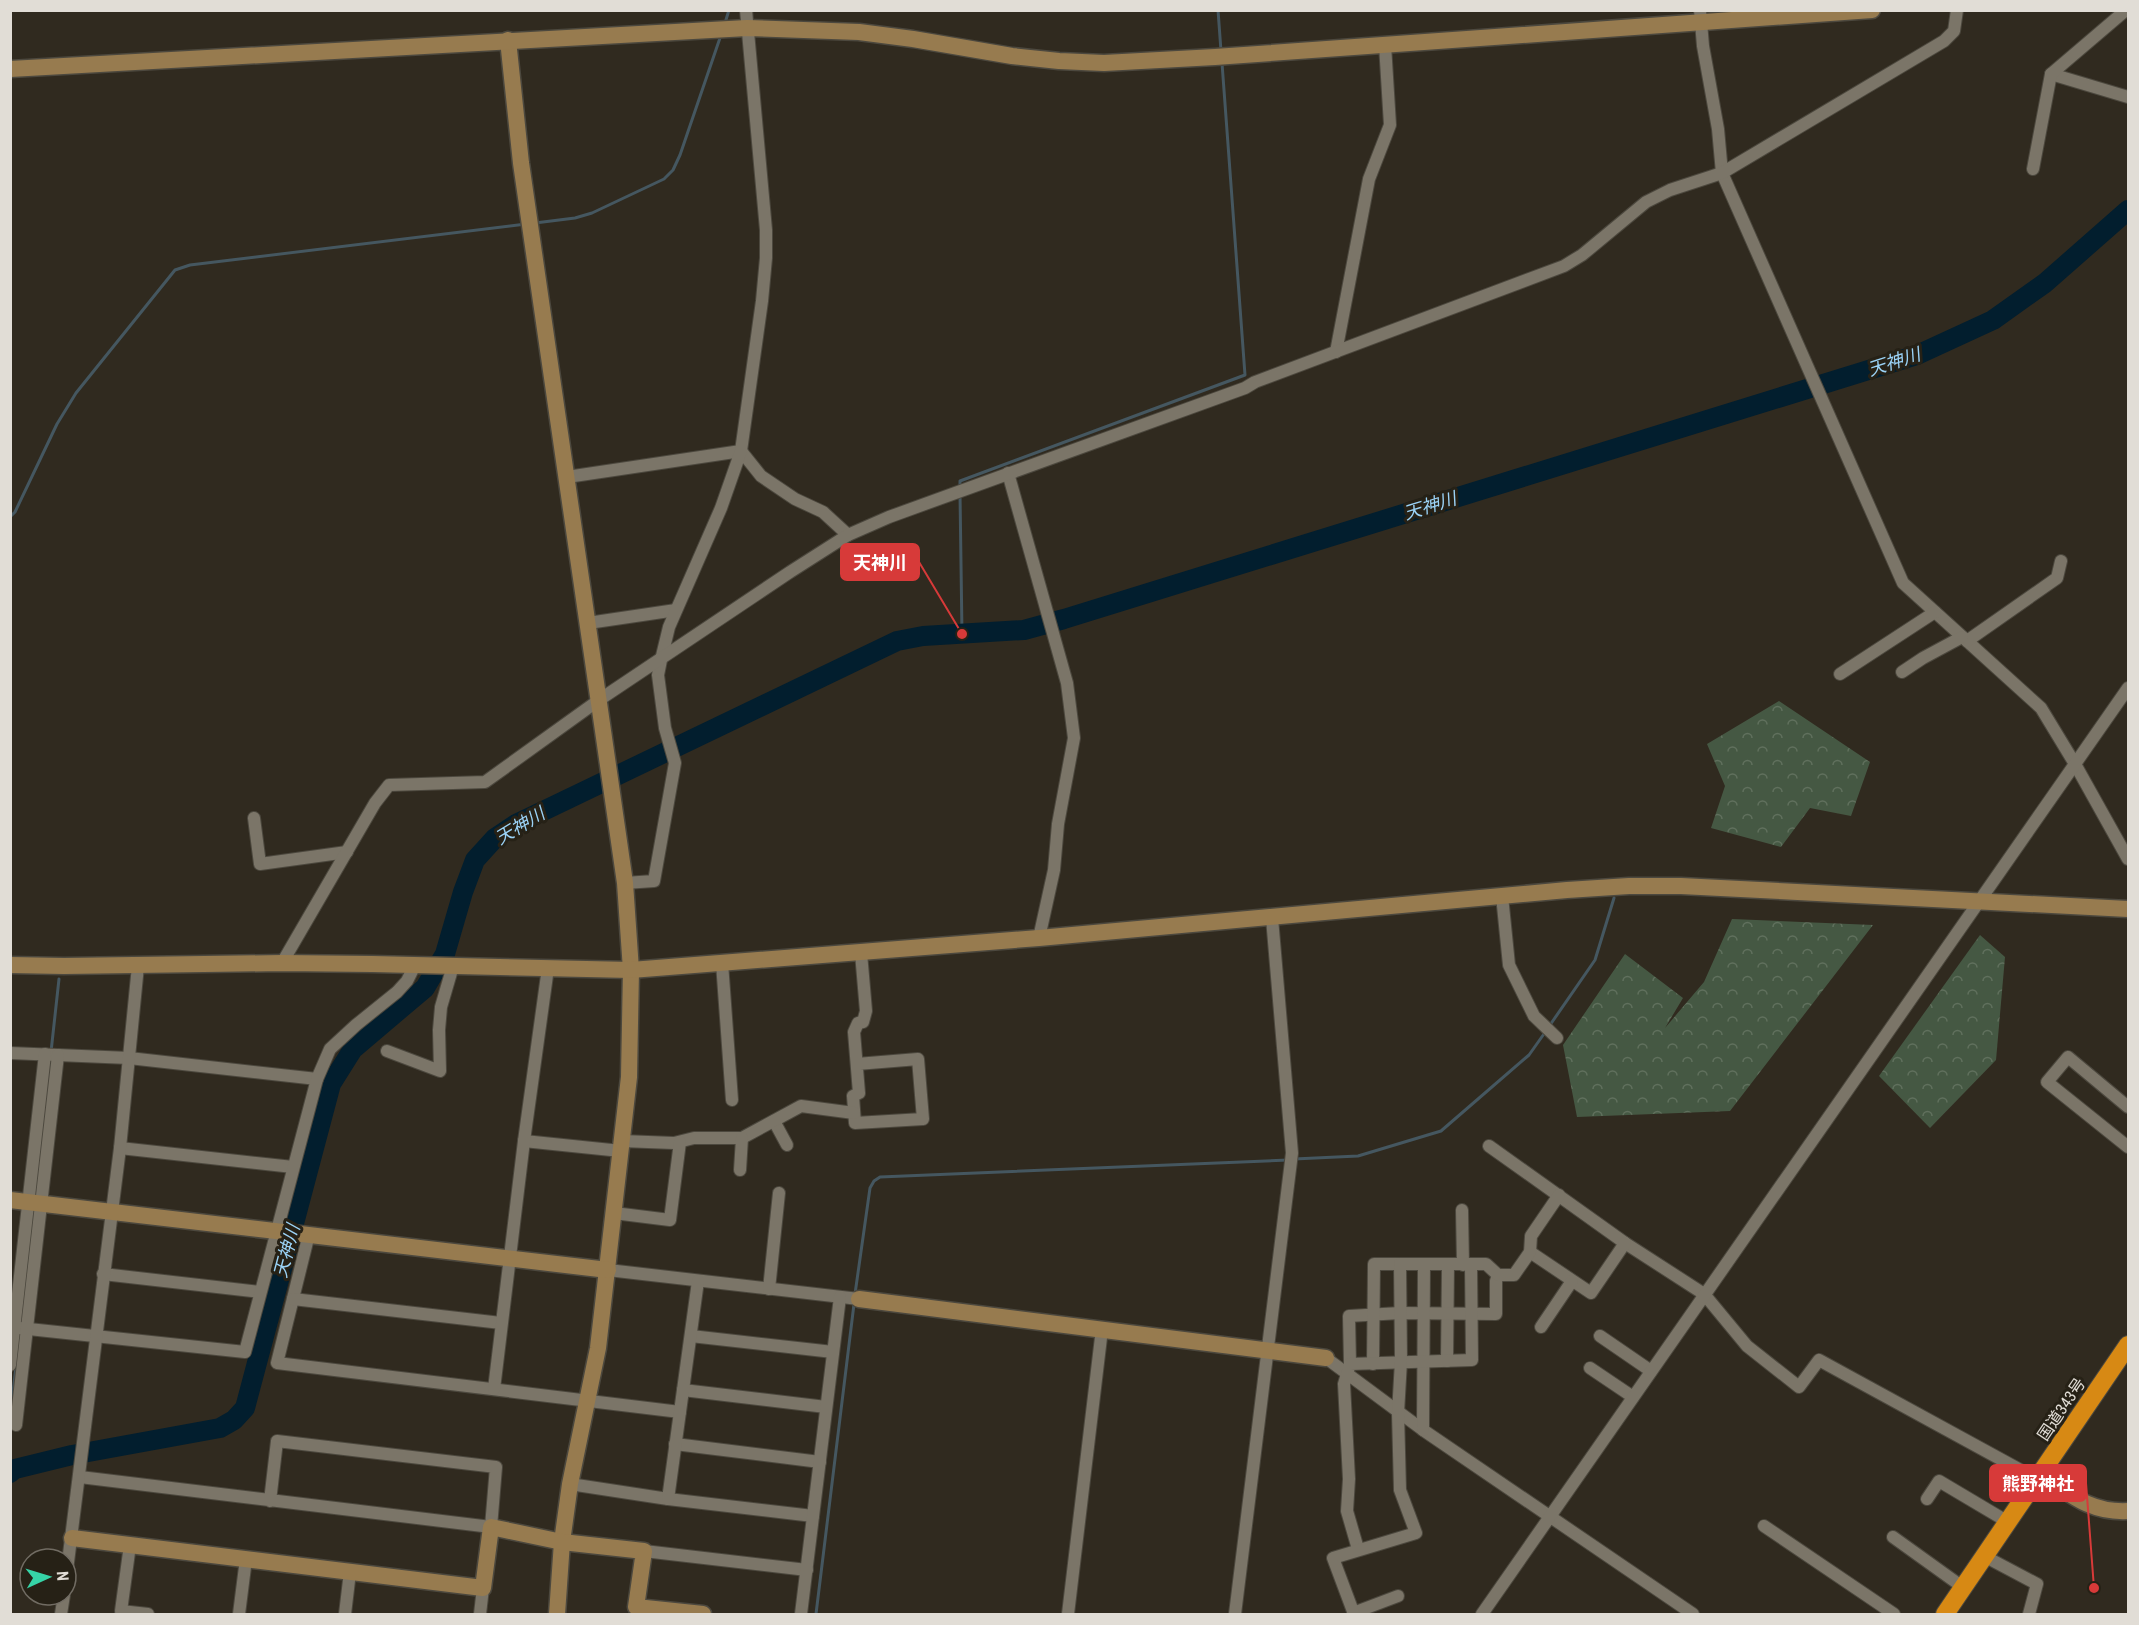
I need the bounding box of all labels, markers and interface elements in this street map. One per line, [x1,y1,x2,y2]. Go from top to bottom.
water label: 天神川 [1865,343,1925,380]
water label: 天神川 [1401,487,1461,523]
callout: 天神川 [841,544,919,580]
text: 天神川 [853,552,907,573]
water label: 天神川 [491,802,550,848]
water label: 天神川 [269,1220,304,1280]
street label: 国道343号 [2033,1374,2089,1444]
callout: 熊野神社 [1990,1465,2086,1501]
text: 熊野神社 [2002,1473,2074,1494]
north arrow [18,1547,78,1607]
text: N [53,1570,72,1582]

